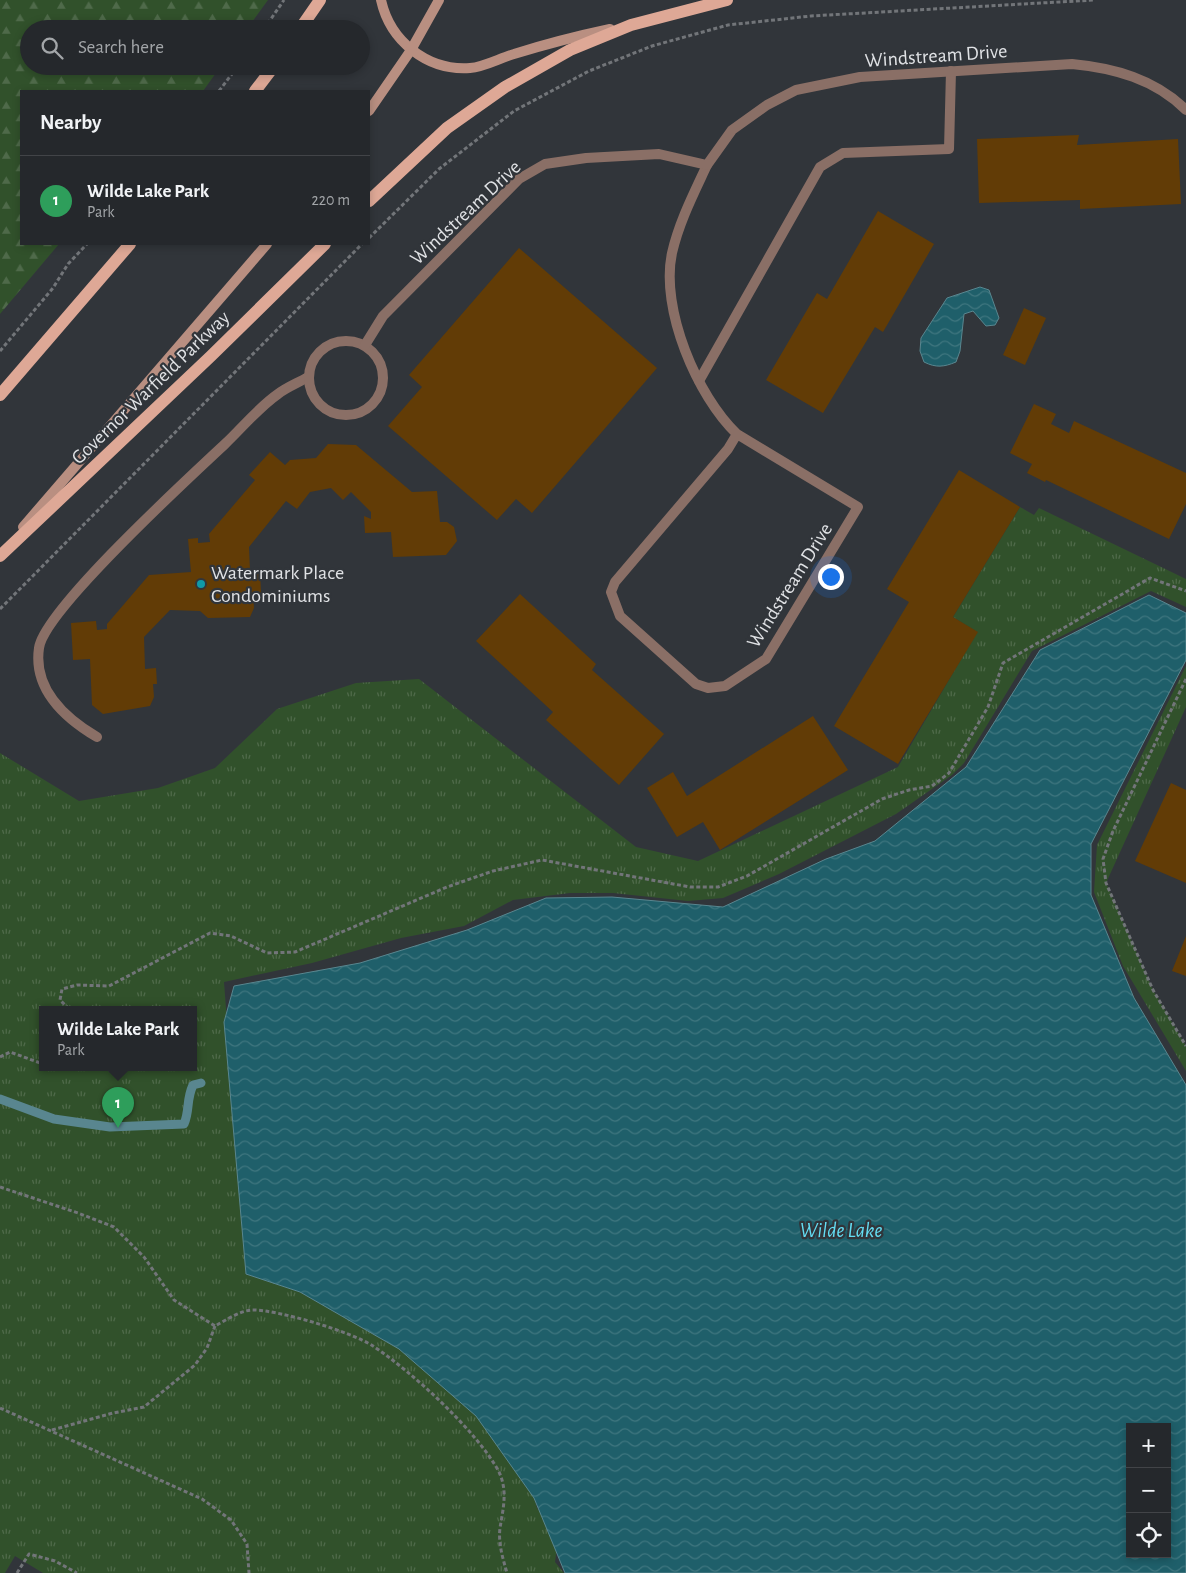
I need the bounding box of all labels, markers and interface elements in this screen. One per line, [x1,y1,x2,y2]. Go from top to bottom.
search box [20,20,370,75]
icon: search [38,34,66,62]
text: Search here [78,38,164,57]
street label: Windstream Drive [864,41,1008,71]
text: Nearby [40,112,101,133]
street label: Windstream Drive [407,157,525,269]
text: Wilde Lake Park [87,182,209,201]
text: 1 [53,192,59,208]
text: 220 m [312,192,350,208]
text: Park [87,204,115,220]
street label: Governor Warfield Parkway [68,307,234,468]
street label: Windstream Drive [744,520,836,651]
place label: Watermark Place Condominiums [211,563,344,606]
your location [818,564,844,590]
marker: Watermark Place Condominiums [195,578,207,590]
popup [39,1006,197,1071]
text: Wilde Lake Park [57,1020,179,1039]
text: Park [57,1042,85,1058]
pin: 1 [102,1087,134,1128]
water label: Wilde Lake [800,1220,882,1241]
map controls [1126,1423,1171,1558]
button: + [1126,1423,1171,1468]
button: − [1126,1468,1171,1513]
button: locate [1126,1513,1171,1558]

